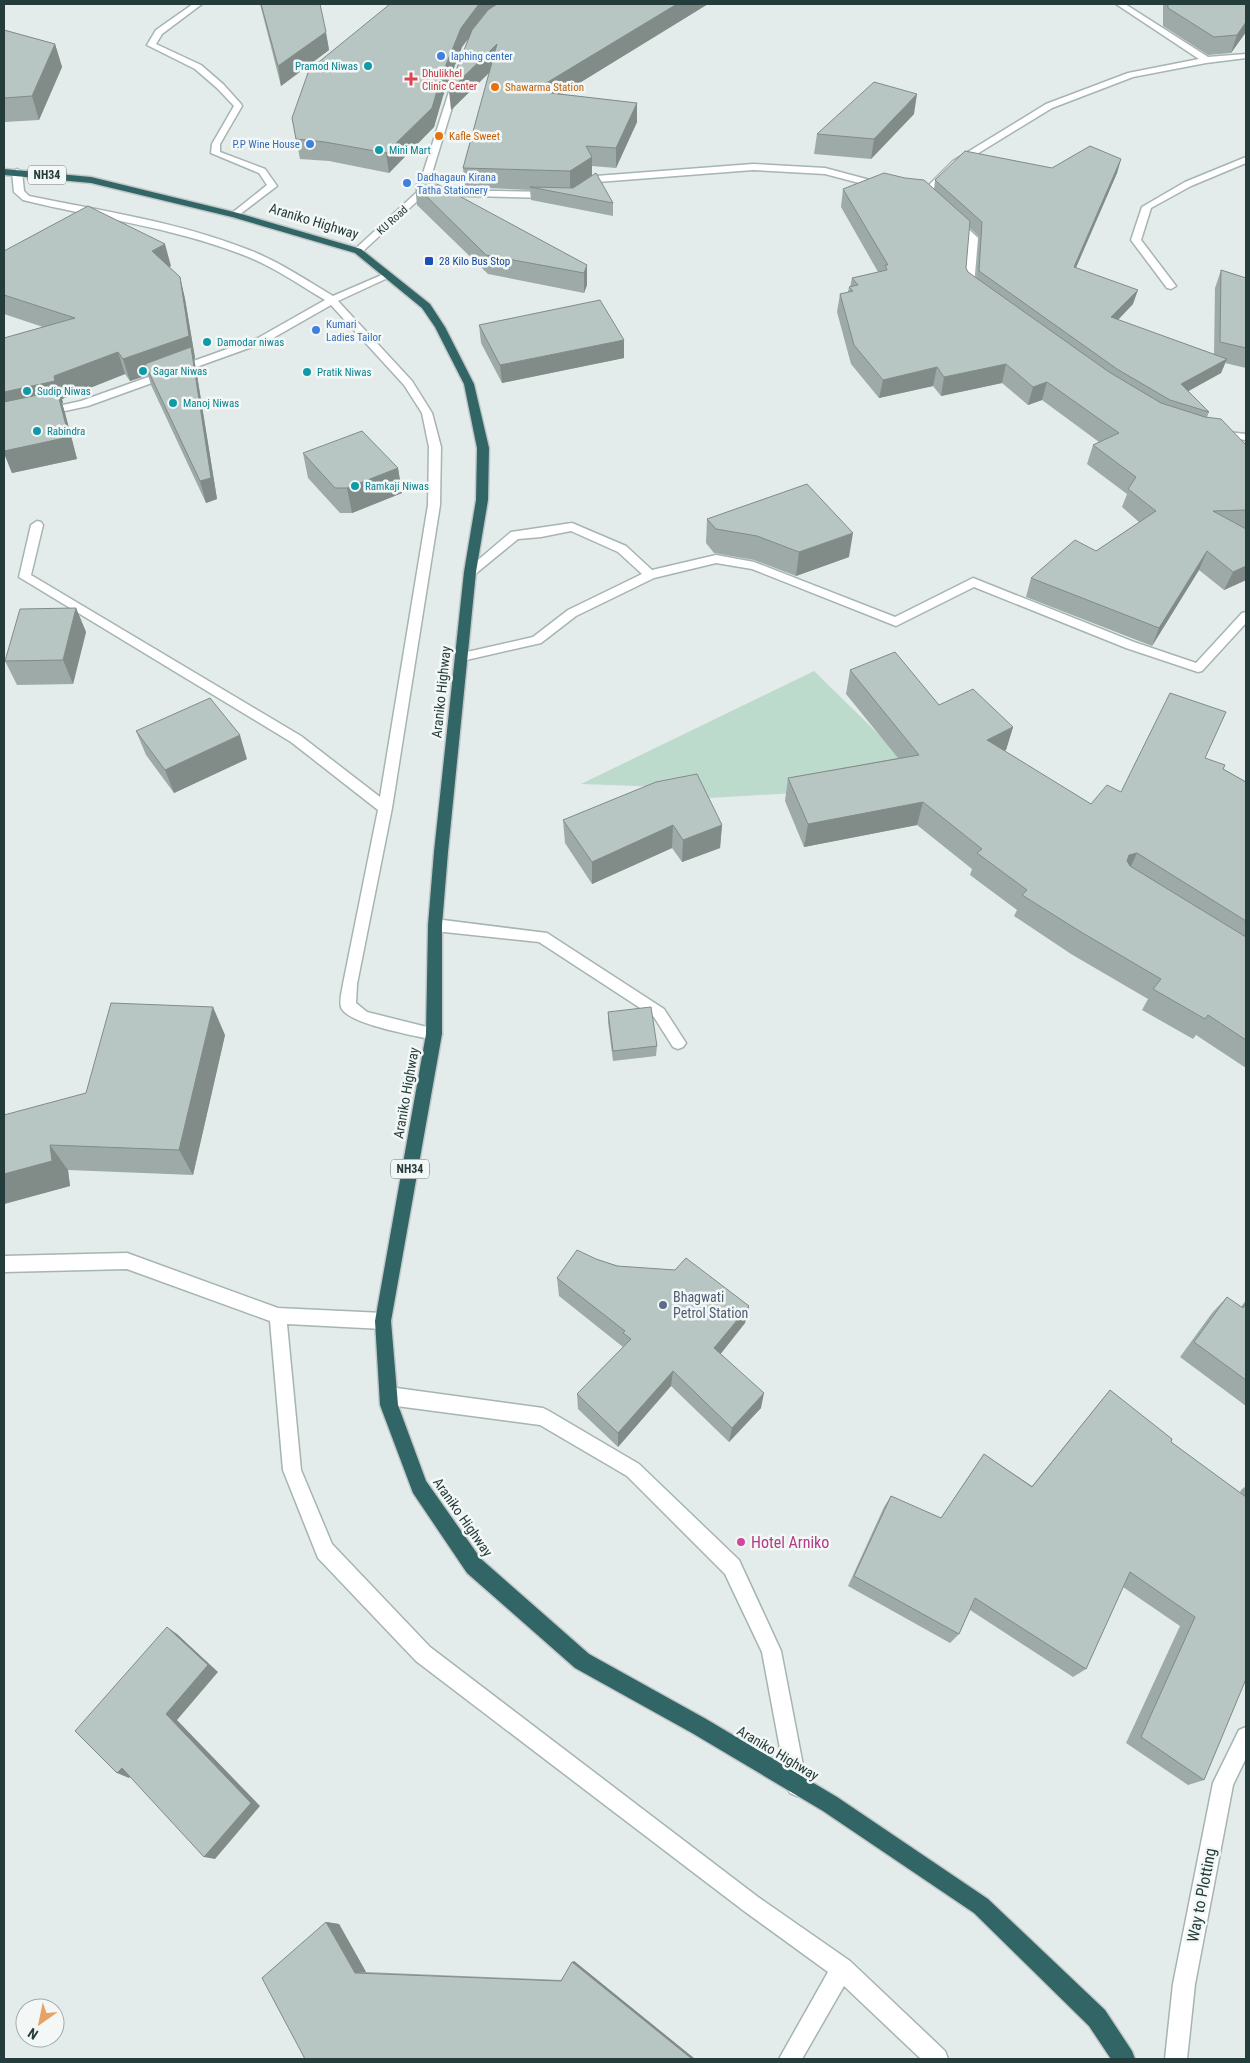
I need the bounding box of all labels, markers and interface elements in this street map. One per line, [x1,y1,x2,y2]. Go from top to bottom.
marker: laphing center [435,50,447,62]
place label: laphing center [451,50,513,63]
place label: Pramod Niwas [295,60,358,73]
marker: Pramod Niwas [362,60,374,72]
place label: Dhulikhel Clinic Center [422,67,478,93]
marker: Dhulikhel Clinic Center [404,72,418,86]
marker: Shawarma Station [489,81,501,93]
place label: Shawarma Station [505,81,584,94]
marker: Kafle Sweet [433,130,445,142]
place label: Kafle Sweet [449,130,500,143]
place label: P.P Wine House [232,138,300,151]
marker: P.P Wine House [304,138,316,150]
marker: Mini Mart [373,144,385,156]
place label: Mini Mart [389,144,431,157]
road number: NH34 [28,166,66,184]
place label: Dadhagaun Kirana Tatha Stationery [417,171,496,197]
marker: Dadhagaun Kirana Tatha Stationery [401,177,413,189]
street label: Araniko Highway [267,200,361,242]
street label: KU Road [374,203,410,238]
marker: 28 Kilo Bus Stop [423,255,435,267]
place label: 28 Kilo Bus Stop [439,255,510,268]
place label: Kumari Ladies Tailor [326,318,382,344]
marker: Kumari Ladies Tailor [310,324,322,336]
marker: Damodar niwas [201,336,213,348]
place label: Damodar niwas [217,336,284,349]
marker: Sagar Niwas [137,365,149,377]
place label: Sagar Niwas [153,365,207,378]
marker: Pratik Niwas [301,366,313,378]
place label: Pratik Niwas [317,366,372,379]
marker: Sudip Niwas [21,385,33,397]
place label: Sudip Niwas [37,385,91,398]
marker: Manoj Niwas [167,397,179,409]
place label: Manoj Niwas [183,397,239,410]
marker: Rabindra [31,425,43,437]
place label: Rabindra [47,425,85,438]
marker: Ramkaji Niwas [349,480,361,492]
place label: Ramkaji Niwas [365,480,429,493]
street label: Araniko Highway [428,645,454,739]
street label: Araniko Highway [390,1046,422,1140]
road number: NH34 [391,1160,429,1178]
place label: Bhagwati Petrol Station [673,1289,748,1321]
marker: Bhagwati Petrol Station [657,1299,669,1311]
street label: Araniko Highway [430,1475,496,1560]
place label: Hotel Arniko [751,1533,829,1552]
marker: Hotel Arniko [735,1536,747,1548]
street label: Araniko Highway [734,1722,822,1784]
street label: Way to Plotting [1183,1846,1220,1944]
north arrow [15,1998,65,2048]
text: N [25,2025,41,2043]

